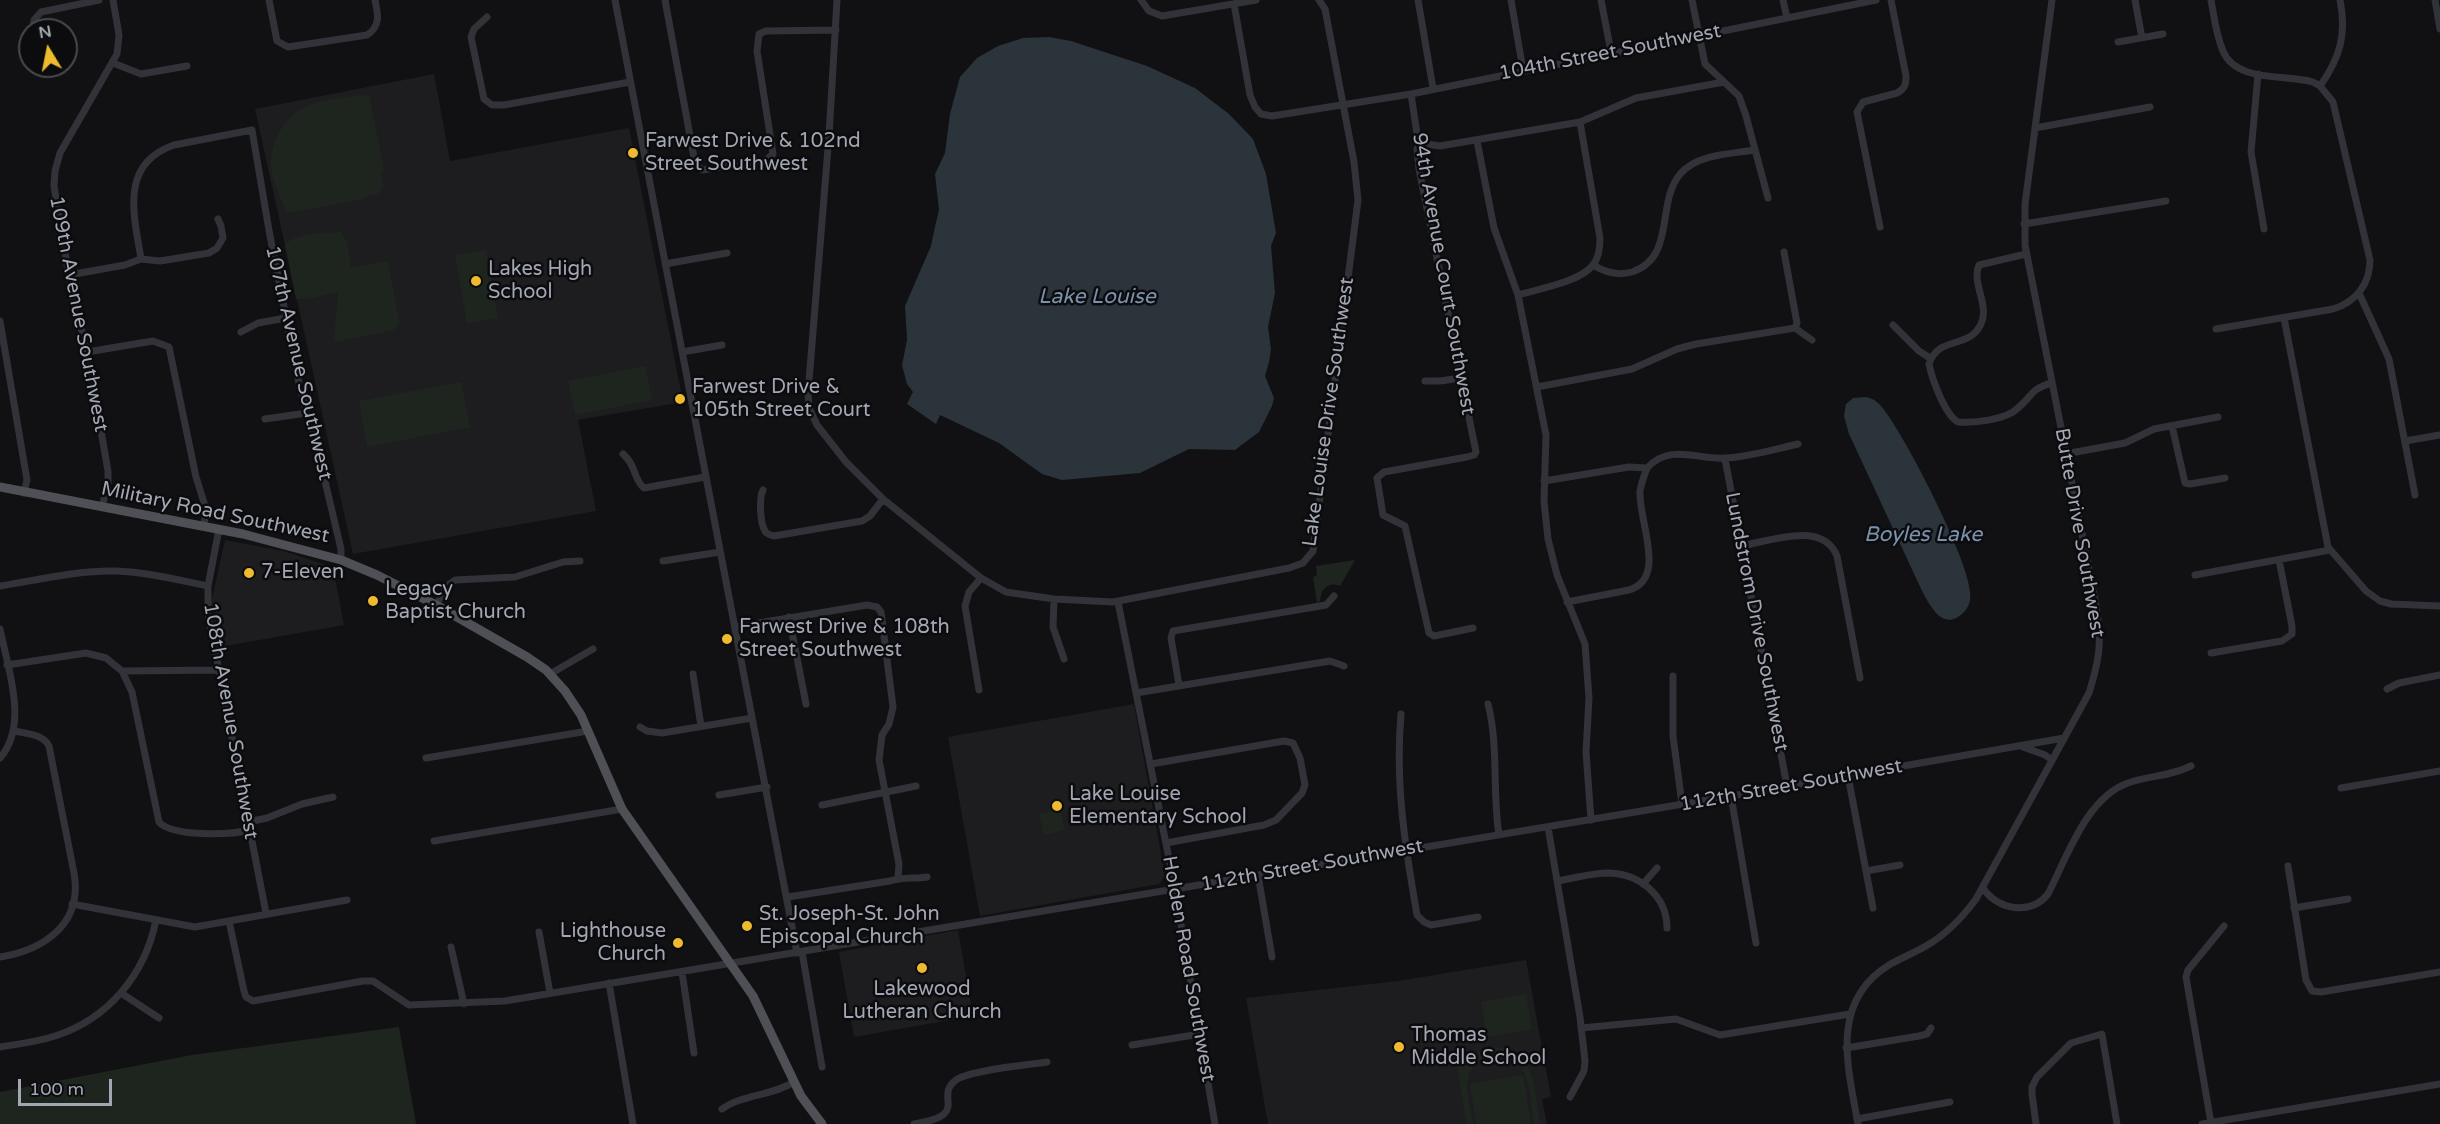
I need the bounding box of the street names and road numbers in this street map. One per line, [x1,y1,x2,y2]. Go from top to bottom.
street label: 104th Street Southwest [1497,20,1723,86]
street label: 94th Avenue Court Southwest [1406,131,1480,417]
street label: 109th Avenue Southwest [43,194,113,434]
street label: 107th Avenue Southwest [259,243,337,483]
street label: Lake Louise Drive Southwest [1298,276,1360,548]
street label: Butte Drive Southwest [2049,426,2109,640]
street label: Military Road Southwest [99,477,331,549]
street label: Lundstrom Drive Southwest [1719,490,1793,754]
street label: 108th Avenue Southwest [197,601,263,841]
street label: 112th Street Southwest [1678,755,1904,817]
street label: 112th Street Southwest [1199,835,1425,897]
street label: Holden Road Southwest [1156,854,1220,1084]

